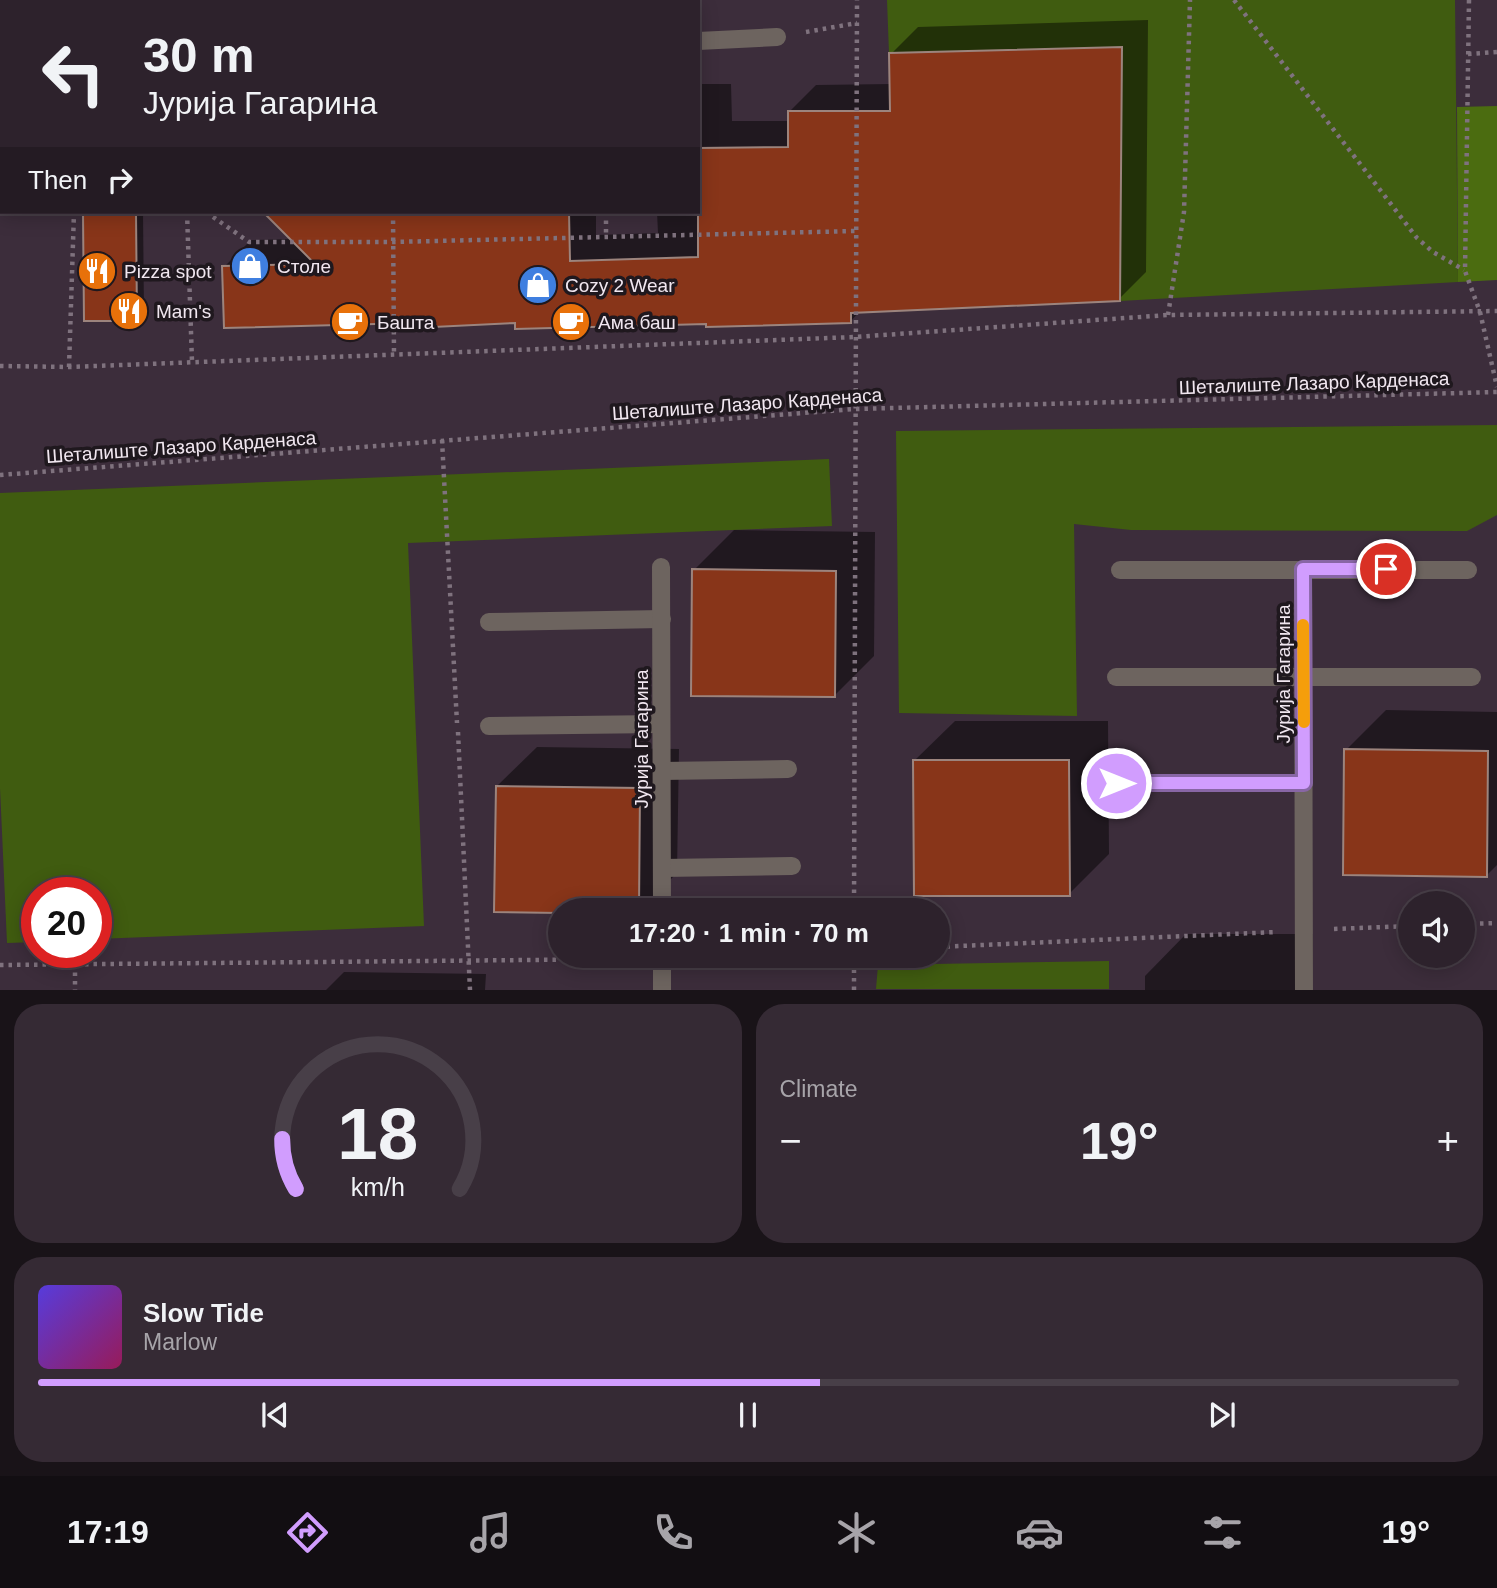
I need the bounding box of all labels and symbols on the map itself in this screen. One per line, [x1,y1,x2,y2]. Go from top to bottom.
shop icon: Столе [229,245,271,287]
restaurant icon: Pizza spot [76,250,118,292]
place label: Столе [277,256,331,277]
place label: Pizza spot [124,261,212,282]
shop icon: Cozy 2 Wear [517,264,559,306]
place label: Cozy 2 Wear [565,275,675,296]
restaurant icon: Mam's [108,290,150,332]
place label: Mam's [156,301,211,322]
cafe icon: Башта [329,301,371,343]
cafe icon: Ама баш [550,301,592,343]
place label: Башта [377,312,435,333]
place label: Ама баш [598,312,676,333]
street label: Шеталиште Лазаро Карденаса [1178,368,1450,398]
street label: Шеталиште Лазаро Карденаса [611,384,883,424]
street label: Шеталиште Лазаро Карденаса [45,427,317,467]
pin [1356,539,1416,599]
street label: Јурија Гагарина [1273,604,1294,744]
street label: Јурија Гагарина [631,669,652,809]
position arrow [1079,746,1153,820]
speed limit sign: 20 [21,877,112,968]

